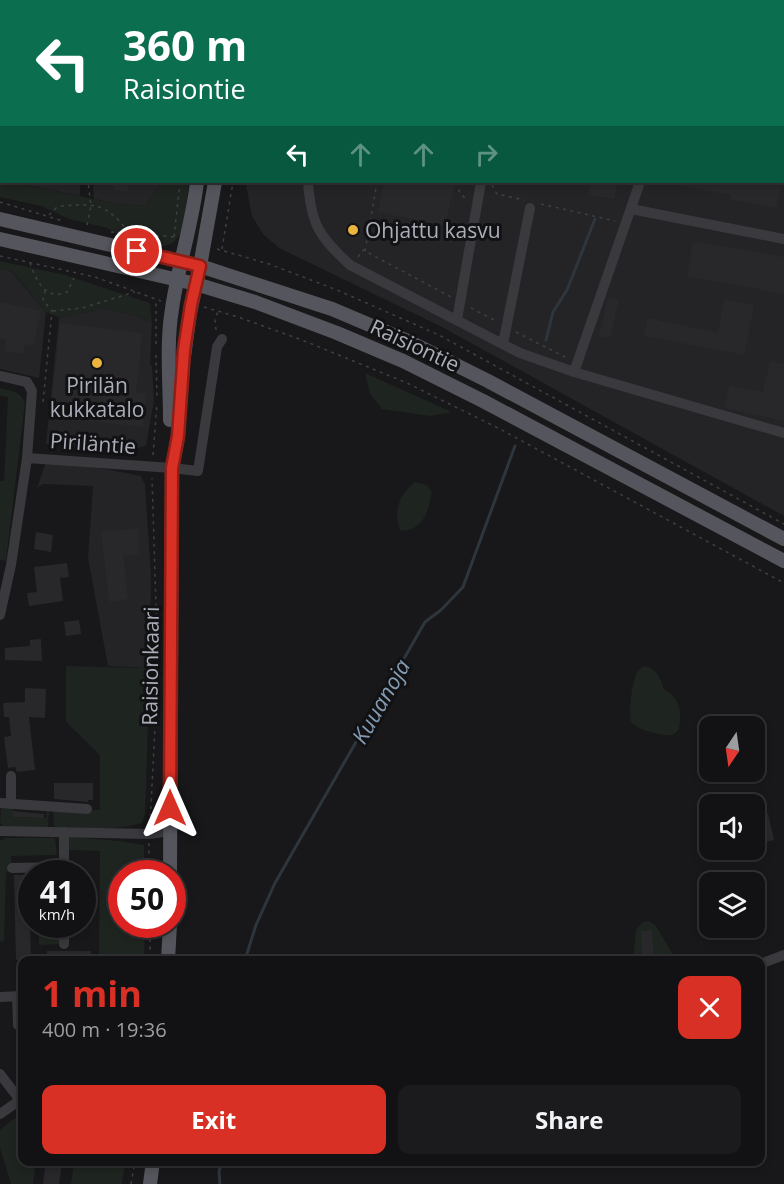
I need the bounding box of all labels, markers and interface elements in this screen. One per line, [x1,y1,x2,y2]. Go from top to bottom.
text: 360 m [123,16,247,73]
icon: left [24,24,102,102]
text: Raisiontie [123,70,246,107]
icon: left [281,138,314,171]
icon: ahead [344,138,377,171]
icon: ahead [407,138,440,171]
icon: right [470,138,503,171]
place label: Ohjattu kasvu [365,216,501,244]
marker: Ohjattu kasvu [346,223,360,237]
pin [111,225,162,276]
icon: arrive [120,234,153,267]
street label: Raisiontie [366,312,464,378]
marker: Pirilän kukkatalo [90,356,104,370]
place label: Pirilän kukkatalo [50,371,144,423]
street label: Piriläntie [49,426,137,460]
street label: Raisionkaari [135,606,165,726]
water label: Kuuanoja [344,653,416,749]
north arrow [699,716,765,782]
map controls [699,716,765,938]
position arrow [138,776,202,840]
button: sound [699,794,765,860]
speed limit sign: 50 [108,860,186,938]
text: 41 [40,871,74,912]
button: layers [699,872,765,938]
text: km/h [39,904,75,924]
text: 1 min [42,969,142,1018]
button: close [678,976,741,1039]
text: 400 m · 19:36 [42,1016,167,1043]
button: Exit [42,1085,386,1154]
button: Share [398,1085,741,1154]

